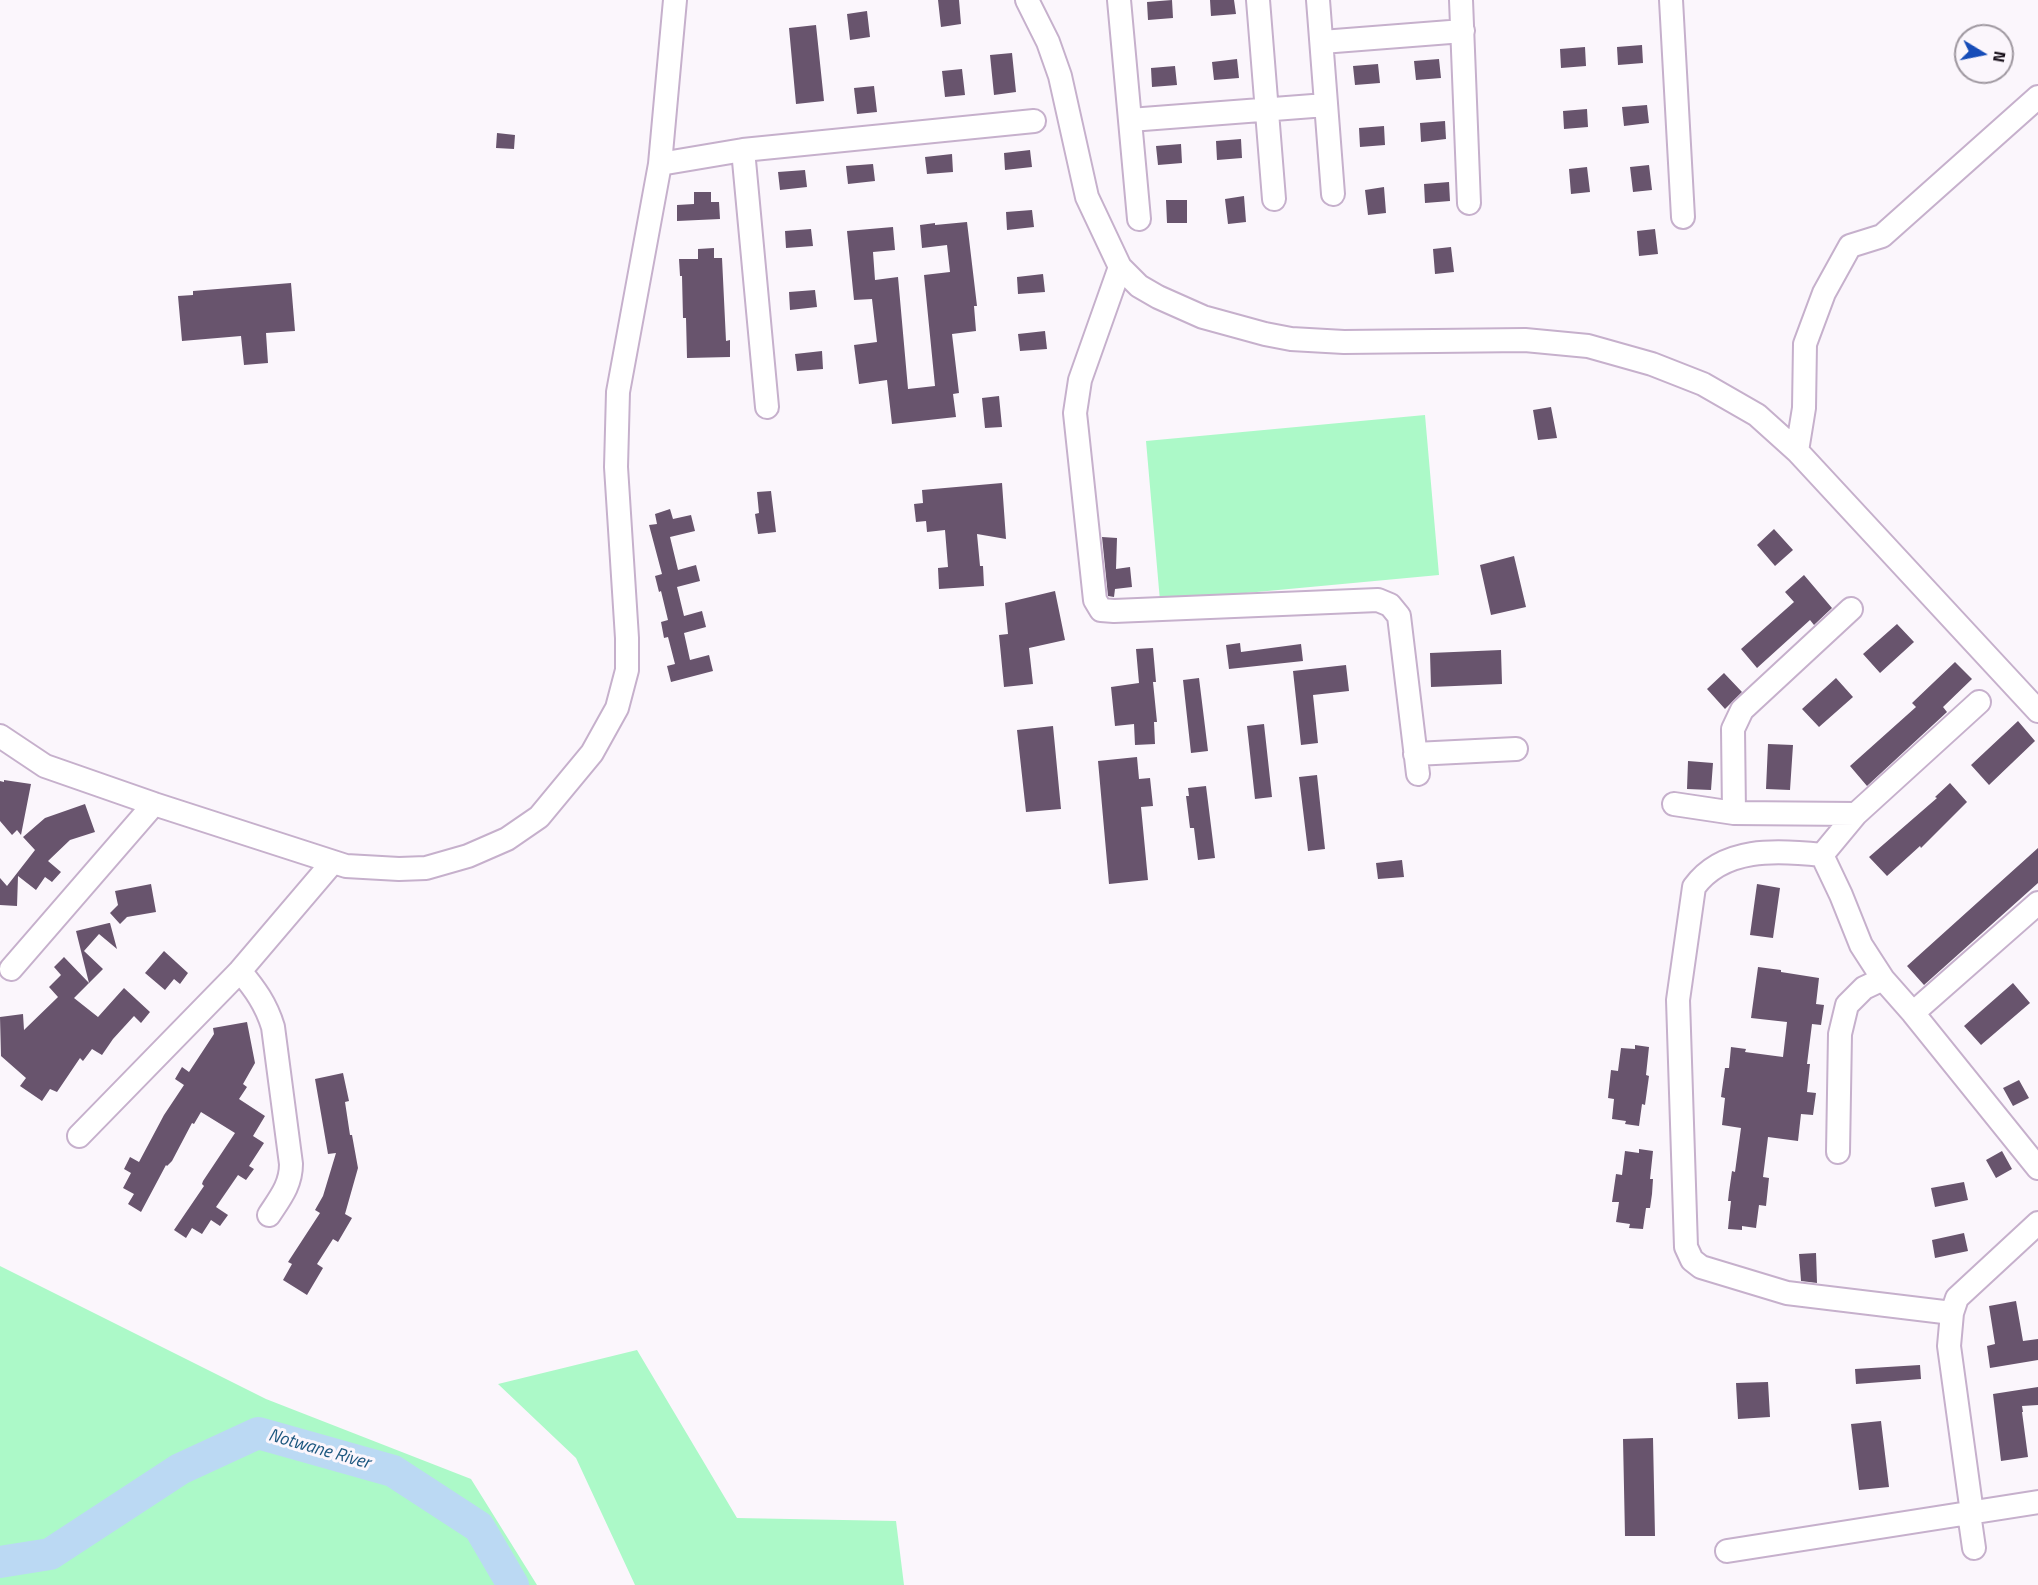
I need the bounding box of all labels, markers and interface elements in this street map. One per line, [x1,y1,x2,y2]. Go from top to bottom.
north arrow [1954,24,2014,84]
text: N [1987,49,2013,64]
water label: Notwane River [266,1425,372,1475]

